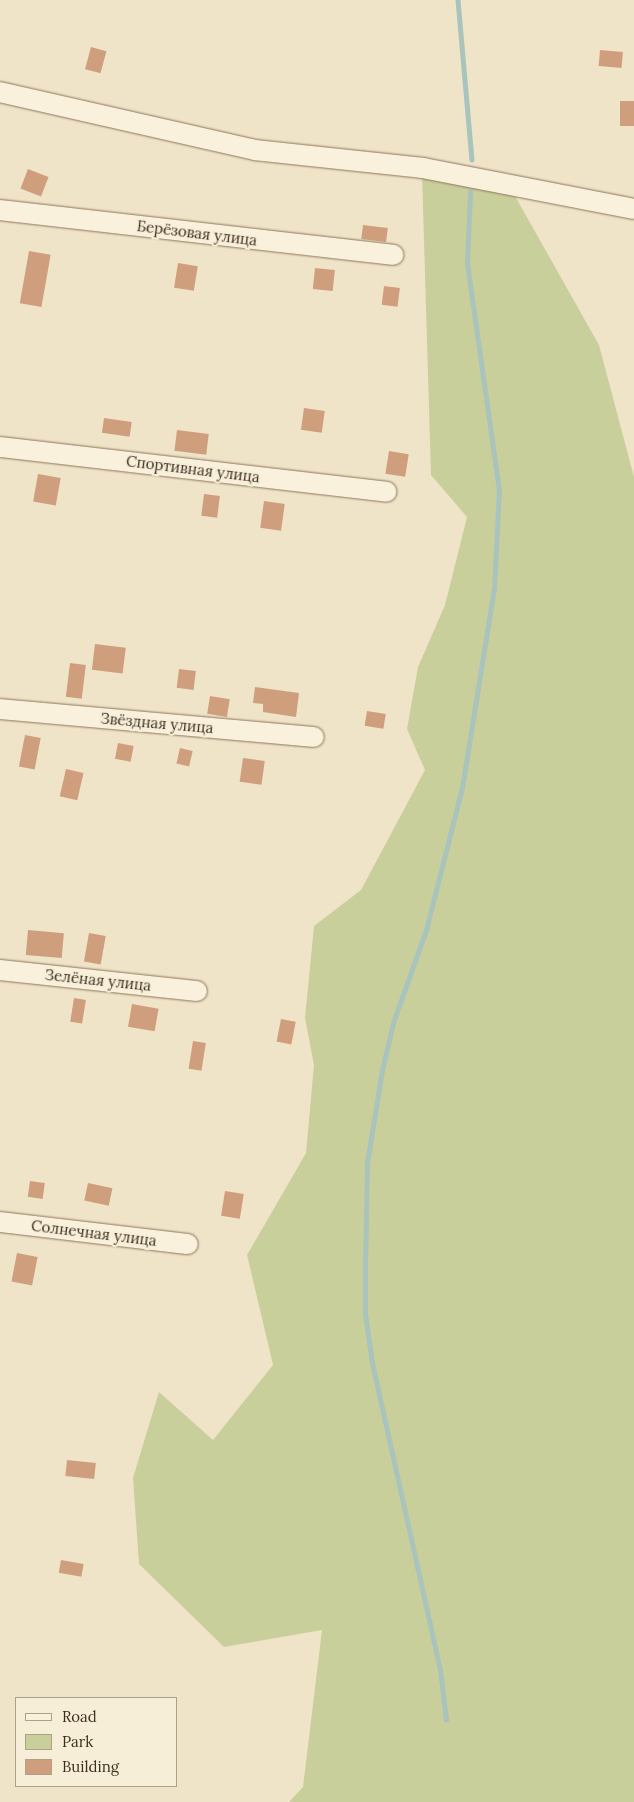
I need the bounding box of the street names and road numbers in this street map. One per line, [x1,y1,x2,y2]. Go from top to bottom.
street label: Берёзовая улица [136,217,258,249]
street label: Спортивная улица [125,452,261,486]
street label: Звёздная улица [100,709,214,737]
street label: Зелёная улица [44,965,152,995]
street label: Солнечная улица [30,1216,158,1250]

